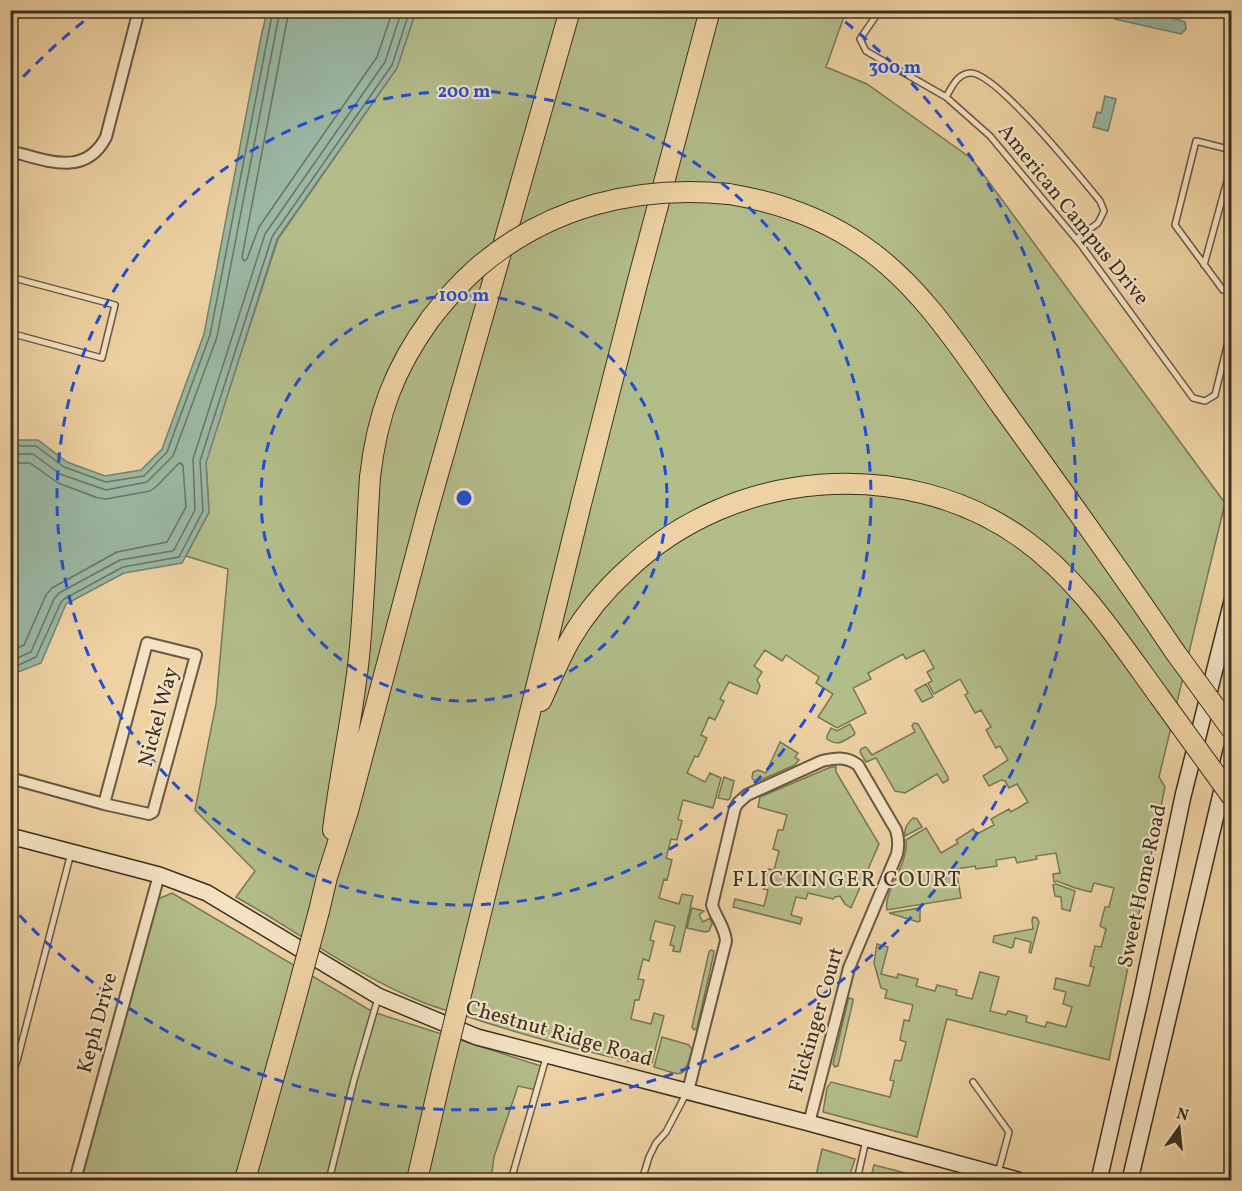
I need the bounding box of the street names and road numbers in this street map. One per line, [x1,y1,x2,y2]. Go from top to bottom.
street label: American Campus Drive [991,118,1155,312]
street label: Nickel Way [132,663,186,770]
street label: Sweet Home Road [1112,802,1174,970]
street label: Flickinger Court [782,944,852,1096]
street label: Keph Drive [71,969,125,1077]
street label: Chestnut Ridge Road [462,993,656,1075]

